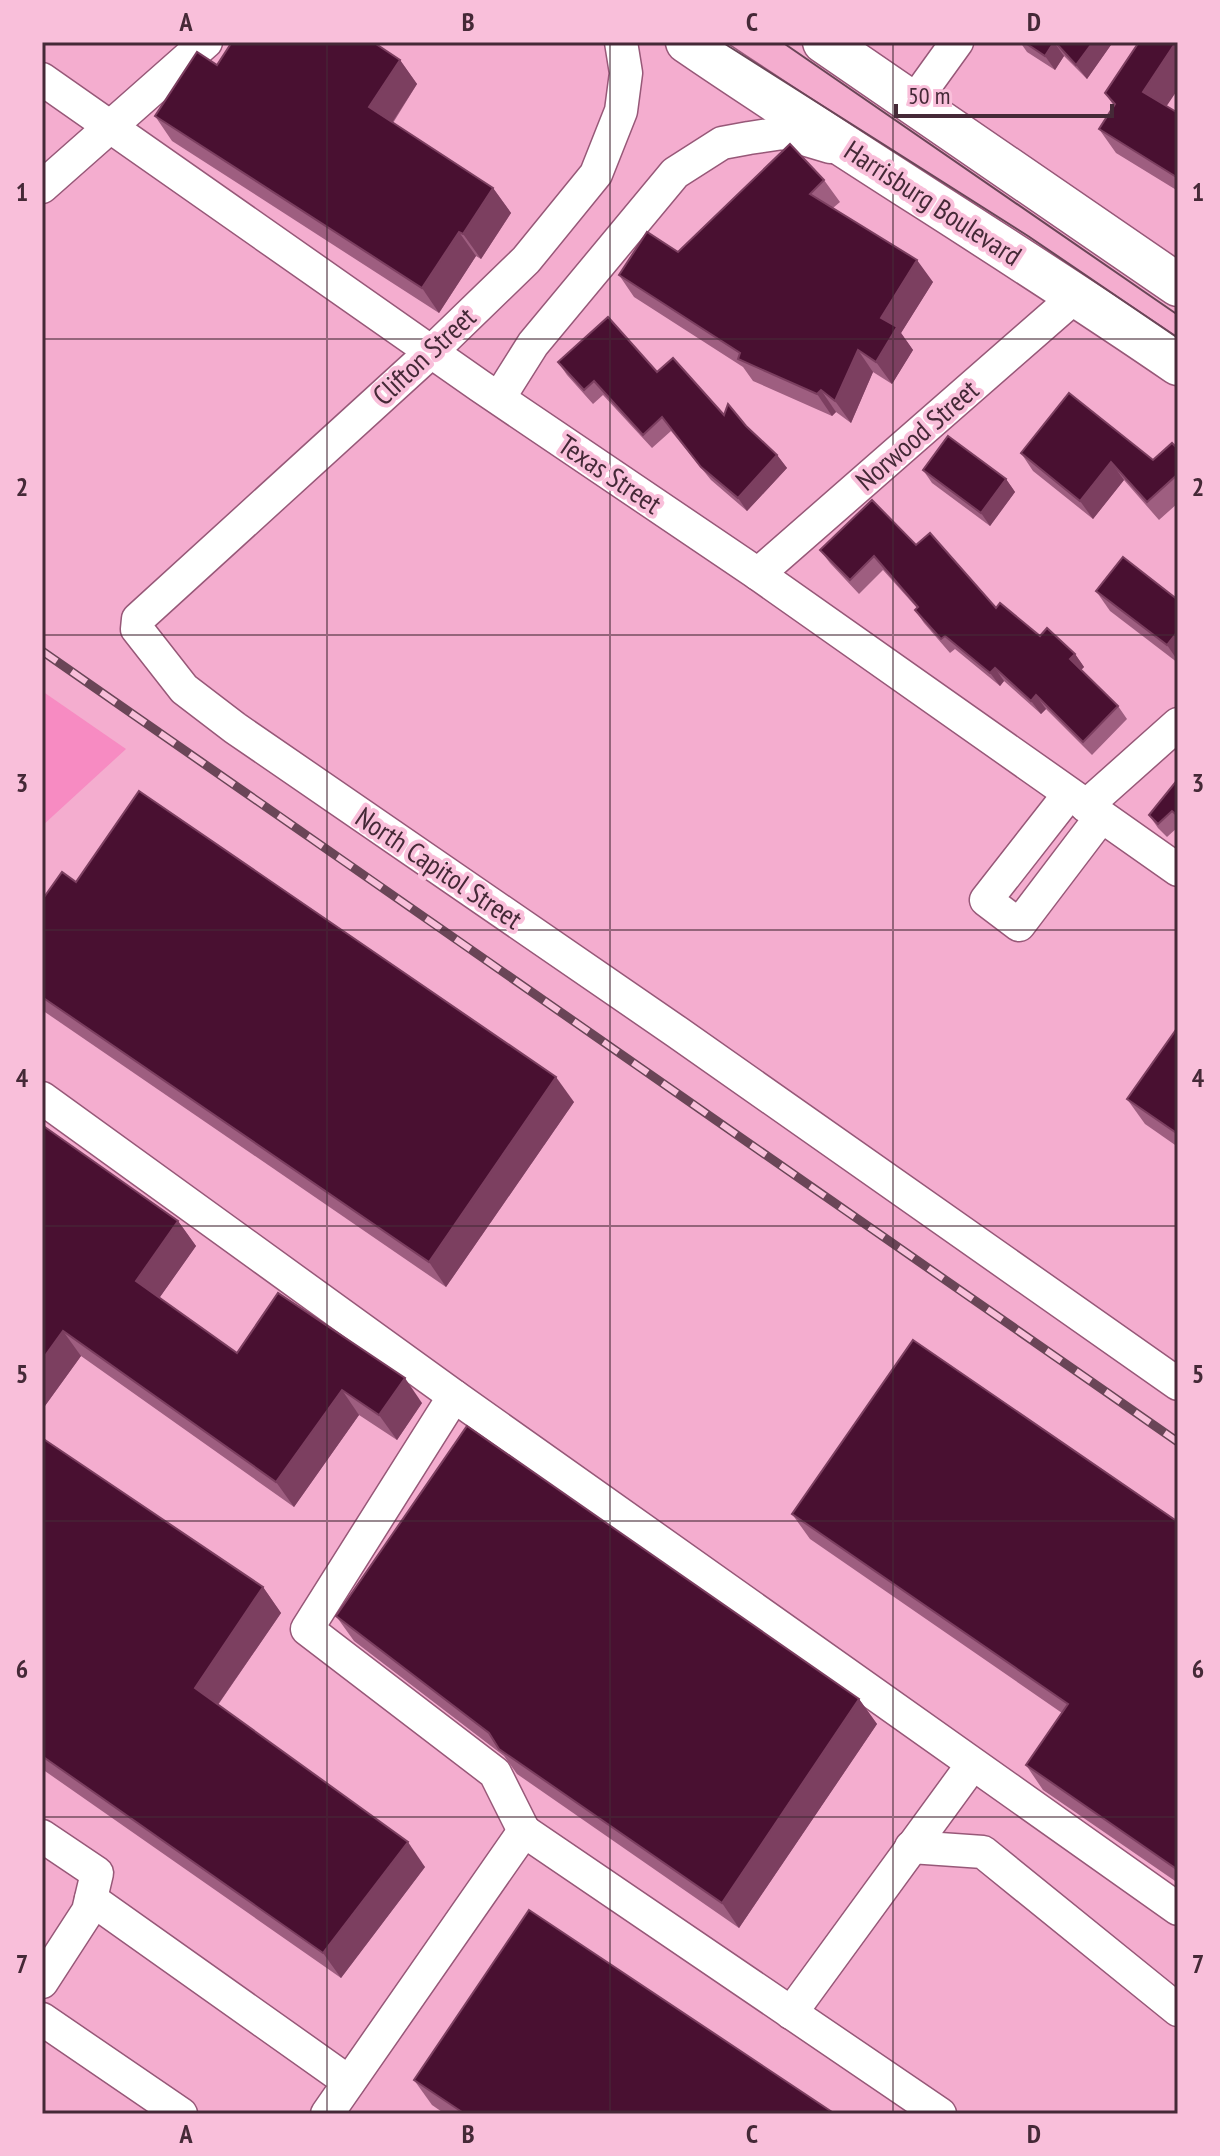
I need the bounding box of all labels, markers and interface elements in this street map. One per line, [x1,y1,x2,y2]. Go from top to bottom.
text: A [178,5,193,38]
text: B [462,5,475,38]
text: C [746,5,758,38]
text: D [1027,5,1041,38]
scale bar [896,68,1112,118]
text: 50 m [908,80,950,111]
street label: Harrisburg Boulevard [838,132,1029,274]
text: 1 [16,175,28,208]
text: 1 [1192,175,1204,208]
street label: Clifton Street [364,298,483,413]
street label: Norwood Street [847,371,986,498]
street label: Texas Street [552,426,669,522]
text: 2 [16,470,28,503]
text: 2 [1192,470,1204,503]
text: 3 [16,766,28,799]
text: 3 [1192,766,1204,799]
street label: North Capitol Street [349,798,530,937]
text: 4 [16,1061,29,1094]
text: 4 [1192,1061,1205,1094]
text: 5 [16,1357,28,1390]
text: 5 [1192,1357,1204,1390]
text: 6 [16,1652,28,1685]
text: 6 [1192,1652,1204,1685]
text: 7 [16,1947,28,1980]
text: 7 [1192,1947,1204,1980]
text: A [178,2117,193,2150]
text: B [462,2117,475,2150]
text: C [746,2117,758,2150]
text: D [1027,2117,1041,2150]

